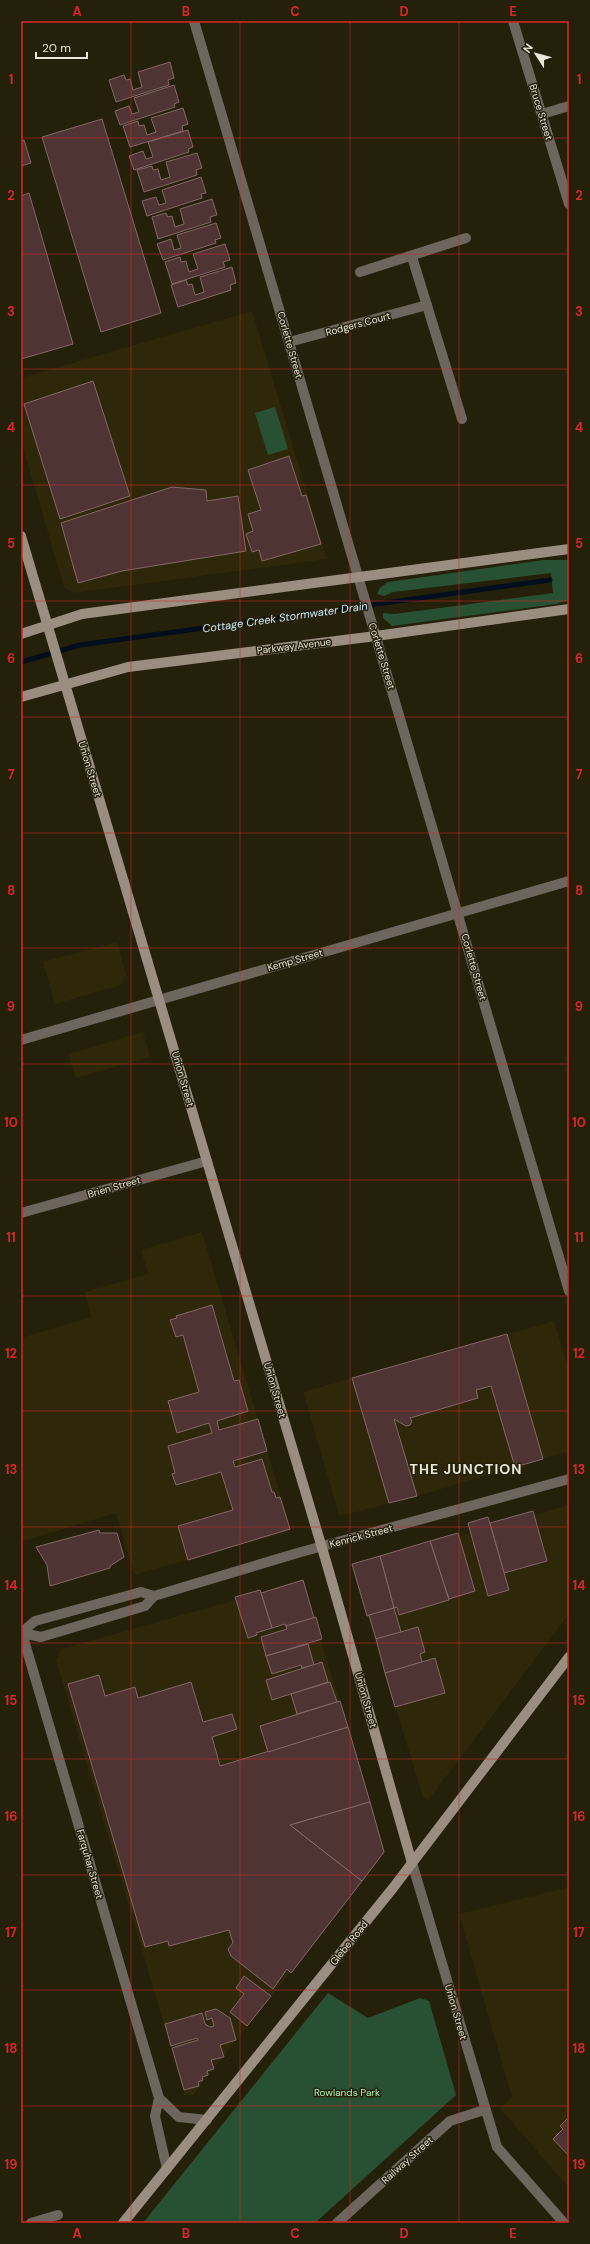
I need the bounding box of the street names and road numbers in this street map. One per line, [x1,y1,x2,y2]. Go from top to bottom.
street label: Bruce Street [526,82,556,142]
street label: Rodgers Court [324,309,392,339]
street label: Corlette Street [274,310,306,380]
street label: Corlette Street [366,621,398,691]
street label: Parkway Avenue [256,635,332,657]
street label: Union Street [75,740,105,798]
street label: Corlette Street [458,932,490,1002]
street label: Kemp Street [266,946,324,974]
street label: Union Street [169,1050,197,1108]
street label: Brien Street [86,1173,142,1201]
street label: Union Street [261,1361,289,1419]
street label: Kenrick Street [328,1521,394,1551]
street label: Union Street [352,1671,380,1729]
street label: Farquhar Street [74,1828,106,1900]
street label: Glebe Road [327,1918,371,1968]
street label: Union Street [442,1983,470,2041]
street label: Railway Street [378,2133,436,2187]

